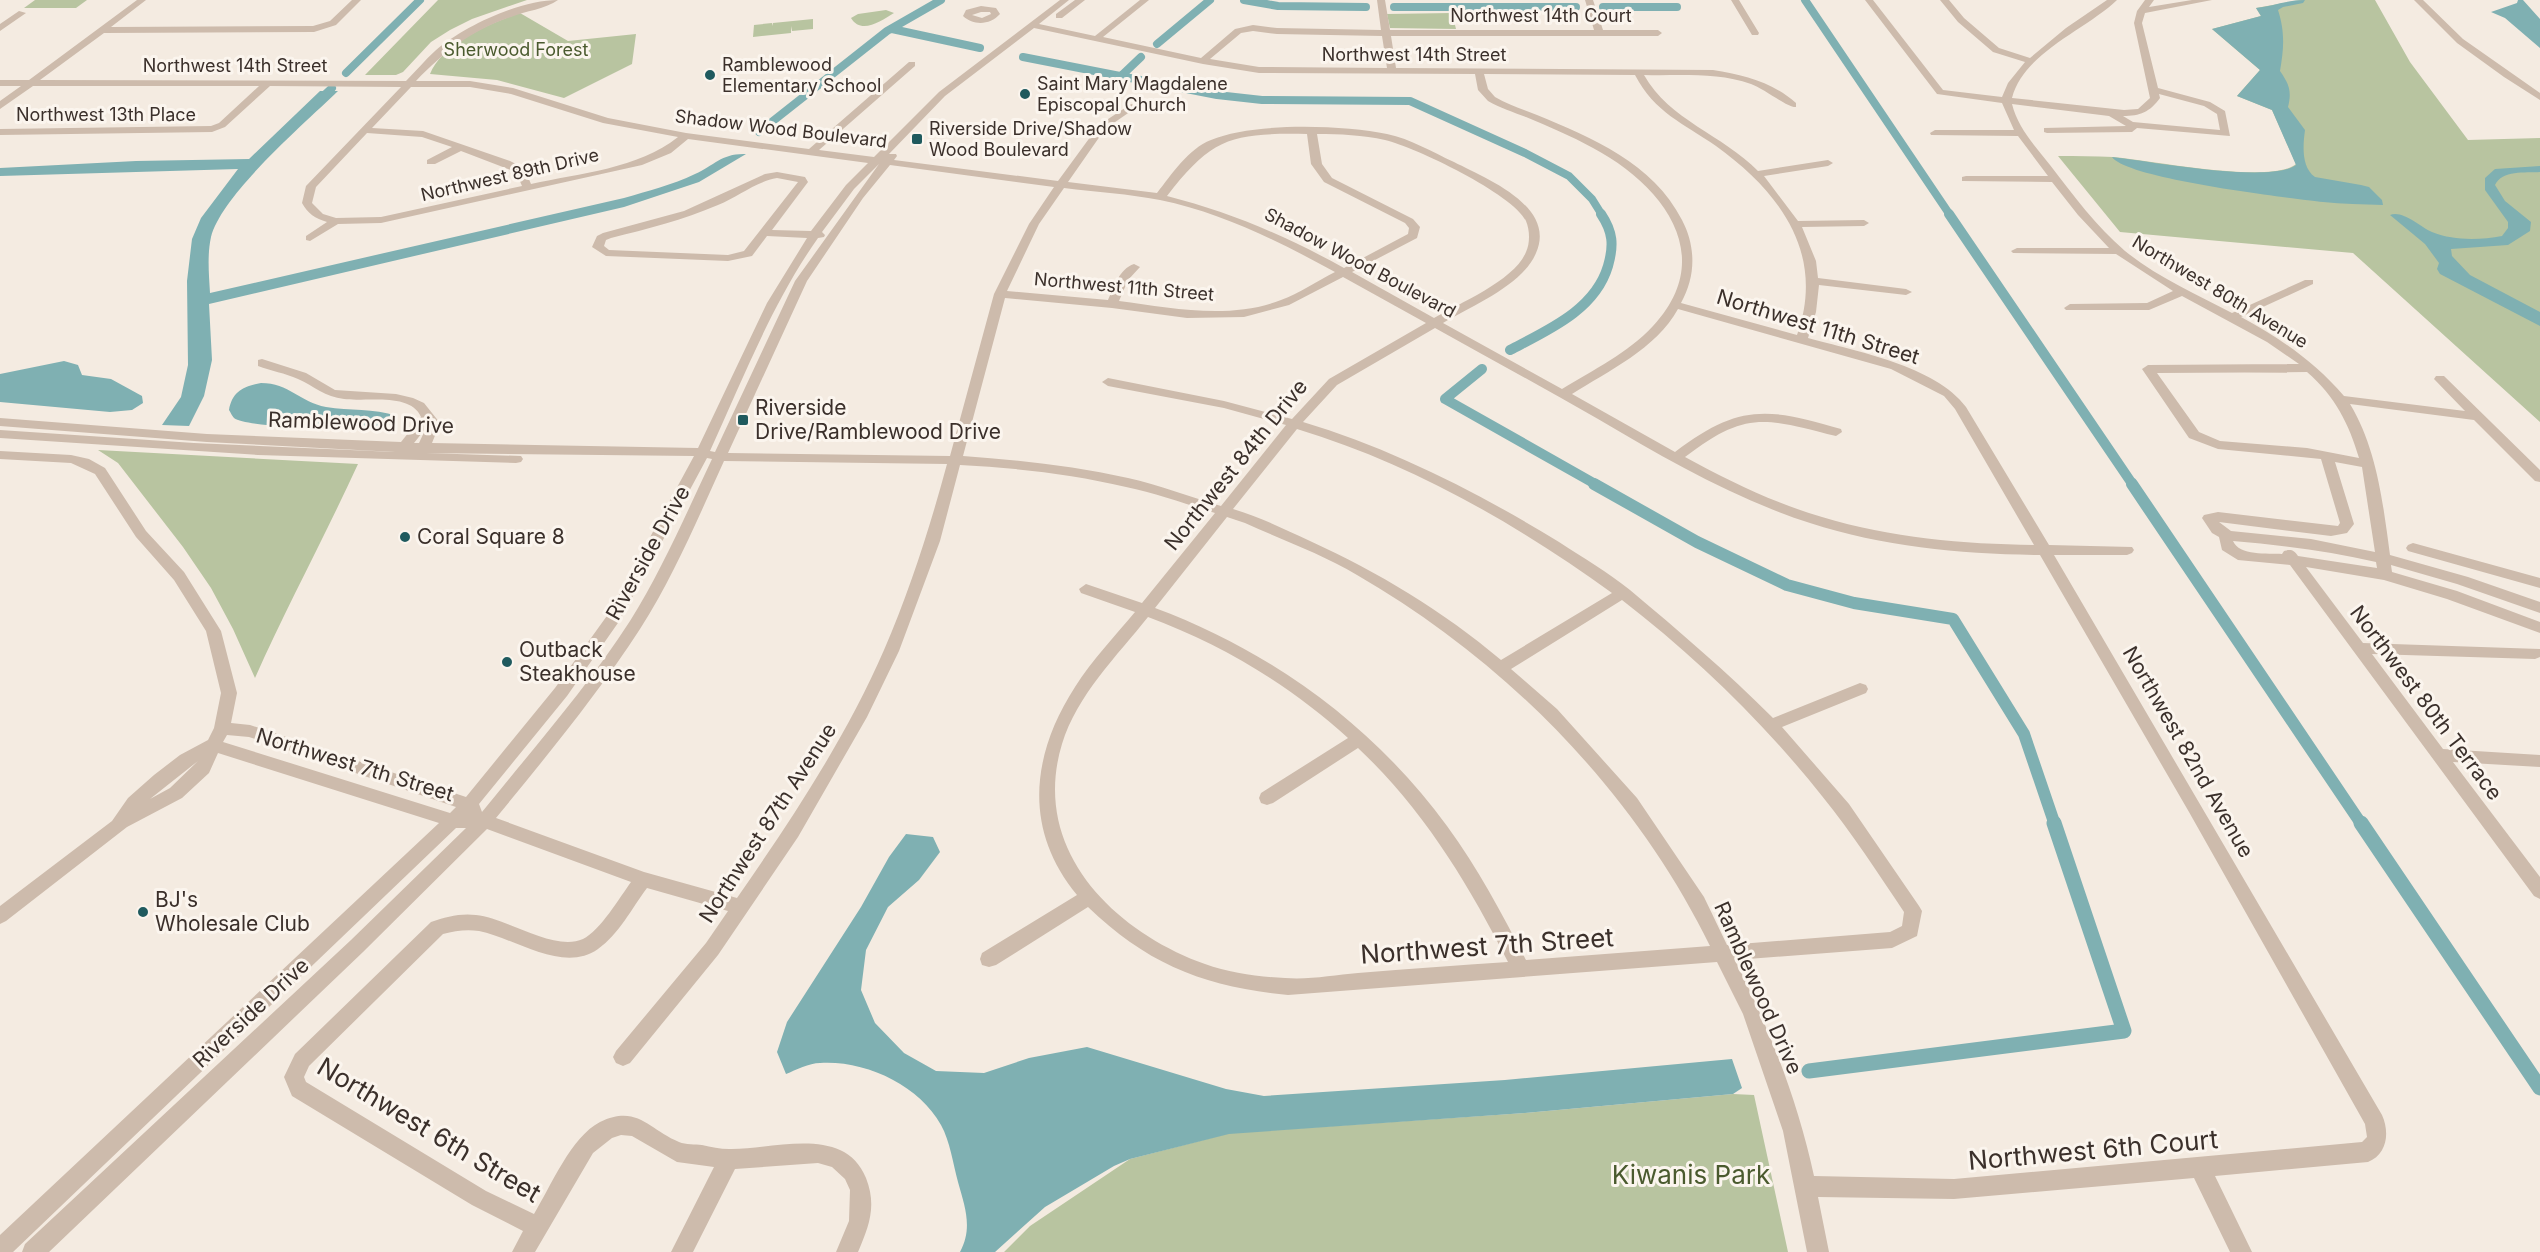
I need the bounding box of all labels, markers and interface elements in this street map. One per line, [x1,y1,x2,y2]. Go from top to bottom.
street label: Northwest 14th Court [1450,5,1632,26]
park label: Sherwood Forest [444,39,588,60]
street label: Northwest 14th Street [1322,44,1506,65]
place label: Ramblewood Elementary School [722,54,881,96]
street label: Northwest 14th Street [143,55,327,76]
marker: Ramblewood Elementary School [703,68,717,82]
place label: Saint Mary Magdalene Episcopal Church [1037,73,1228,115]
marker: Saint Mary Magdalene Episcopal Church [1018,87,1032,101]
street label: Northwest 13th Place [16,104,196,125]
street label: Shadow Wood Boulevard [674,105,888,152]
place label: Riverside Drive/Shadow Wood Boulevard [929,118,1132,160]
marker: Riverside Drive/Shadow Wood Boulevard [910,132,924,146]
street label: Northwest 89th Drive [419,144,601,205]
street label: Shadow Wood Boulevard [1261,203,1459,322]
street label: Northwest 80th Avenue [2129,231,2312,352]
street label: Northwest 11th Street [1033,268,1215,305]
street label: Northwest 11th Street [1714,284,1923,369]
street label: Northwest 84th Drive [1159,374,1312,555]
place label: Riverside Drive/Ramblewood Drive [755,395,1001,444]
street label: Ramblewood Drive [267,407,455,438]
marker: Riverside Drive/Ramblewood Drive [736,413,750,427]
street label: Riverside Drive [600,481,695,624]
place label: Coral Square 8 [417,524,565,549]
marker: Coral Square 8 [398,530,412,544]
street label: Northwest 80th Terrace [2345,601,2508,805]
place label: Outback Steakhouse [519,637,636,686]
street label: Northwest 82nd Avenue [2118,642,2259,862]
marker: Outback Steakhouse [500,655,514,669]
street label: Northwest 87th Avenue [694,718,841,927]
street label: Northwest 7th Street [253,723,457,807]
place label: BJ's Wholesale Club [155,887,310,936]
street label: Ramblewood Drive [1709,898,1808,1078]
marker: BJ's Wholesale Club [136,905,150,919]
street label: Northwest 7th Street [1359,921,1615,970]
street label: Riverside Drive [187,953,314,1073]
street label: Northwest 6th Street [312,1051,547,1209]
street label: Northwest 6th Court [1967,1123,2219,1176]
park label: Kiwanis Park [1612,1159,1770,1190]

